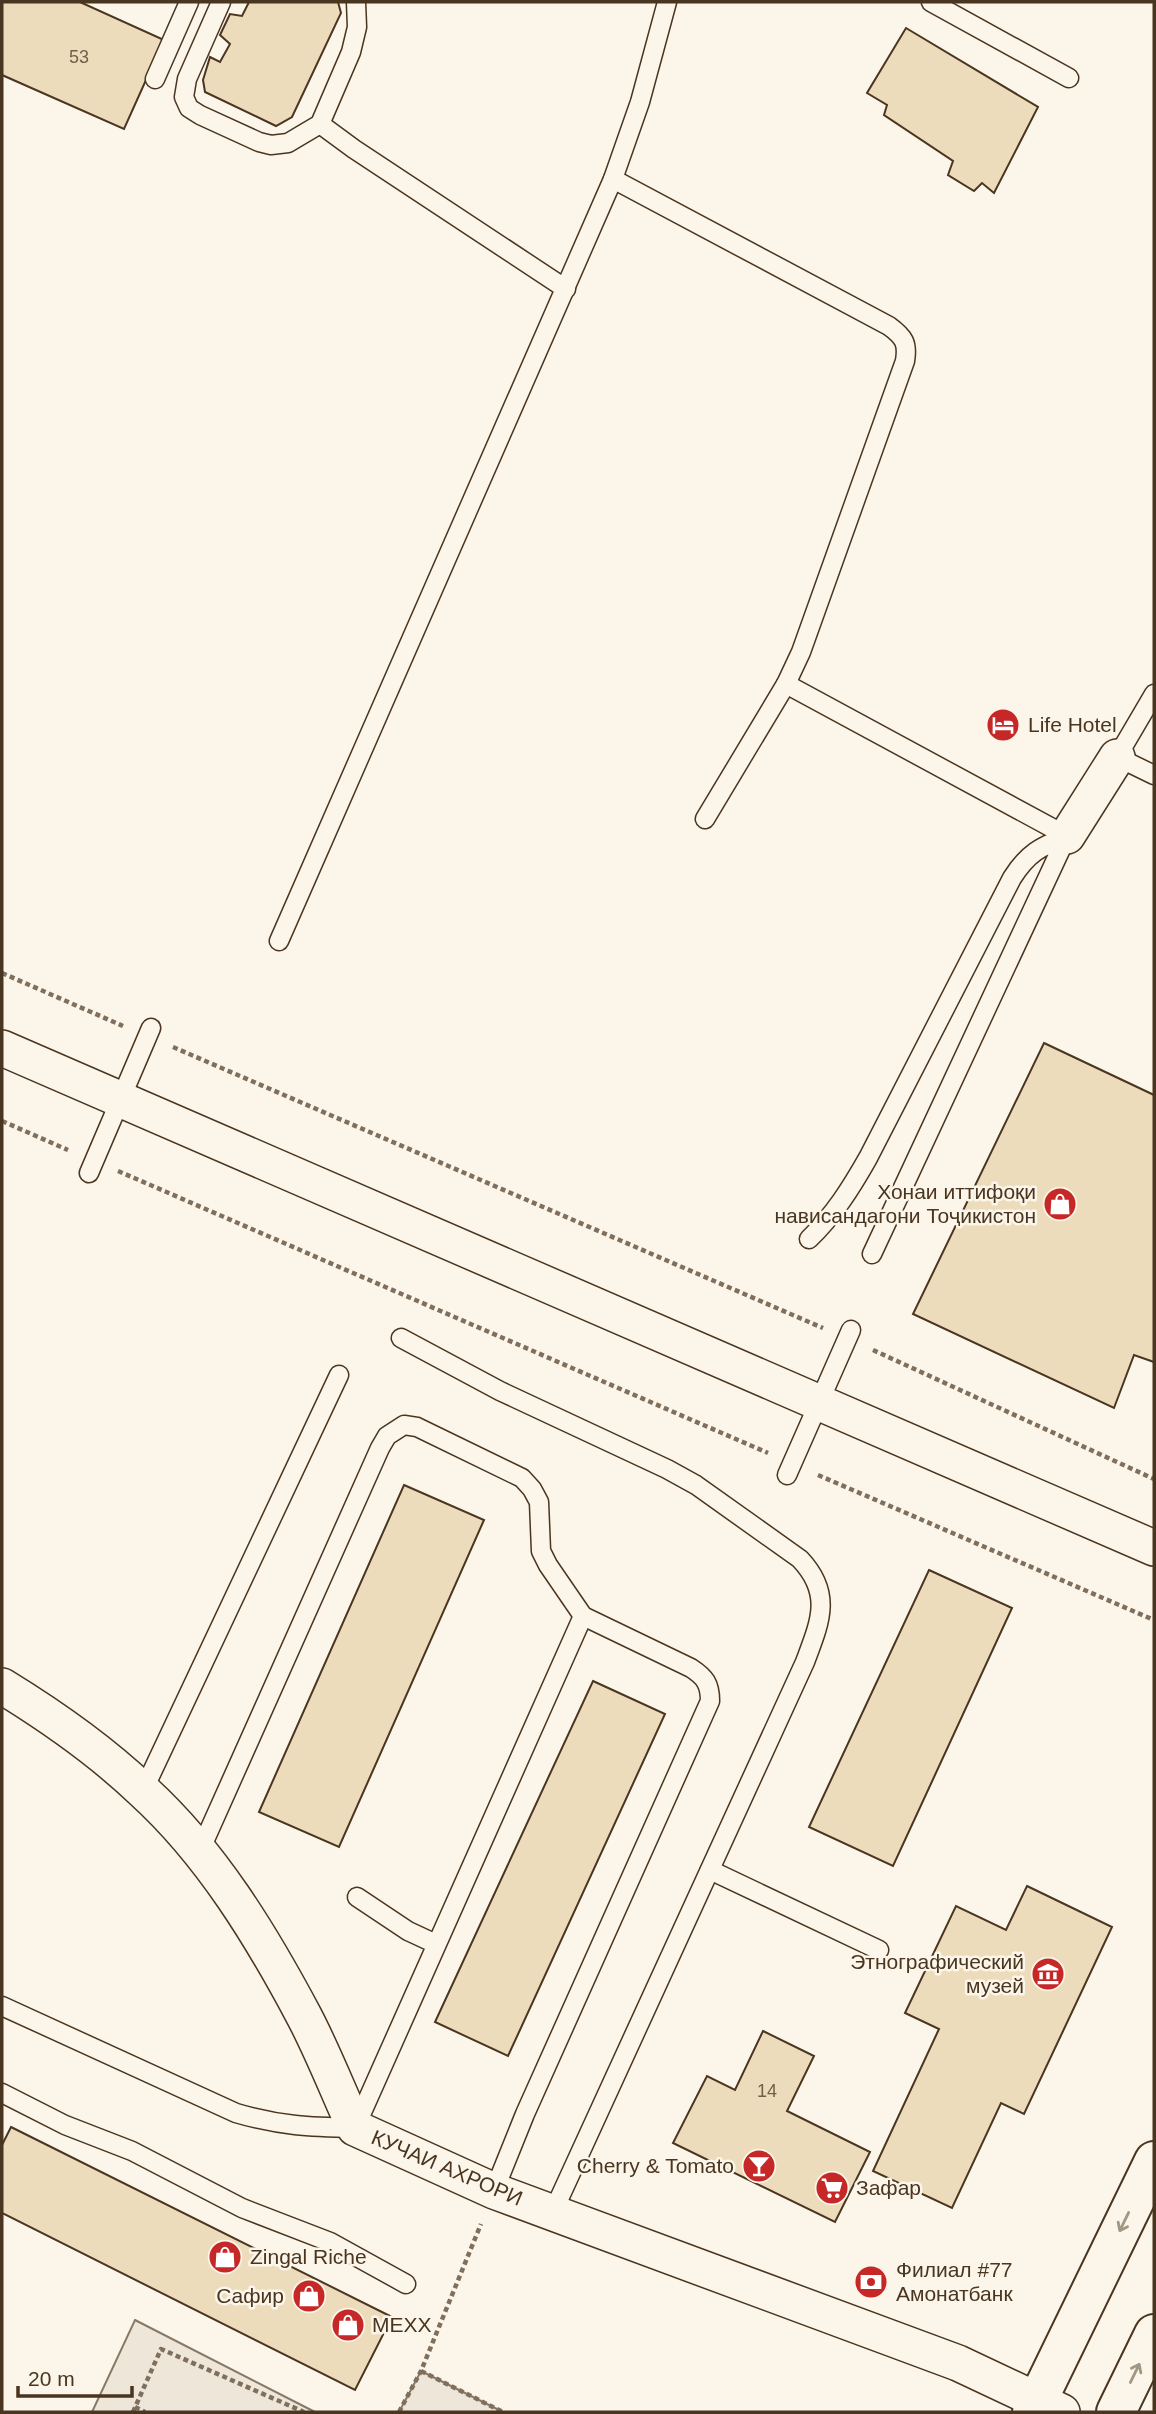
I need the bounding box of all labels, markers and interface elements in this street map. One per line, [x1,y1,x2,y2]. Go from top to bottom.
house number: 53 [69,47,89,67]
hotel icon: Life Hotel [984,706,1022,744]
place label: Life Hotel [1028,713,1117,736]
place label: Хонаи иттифоқи нависандагони Тоҷикистон [774,1180,1036,1227]
shop icon: Хонаи иттифоқи нависандагони Тоҷикистон [1041,1185,1079,1223]
place label: Этнографический музей [850,1950,1024,1997]
museum icon: Этнографический музей [1029,1955,1067,1993]
house number: 14 [757,2081,777,2101]
street label: КУЧАИ АХРОРИ [368,2125,526,2210]
bar icon: Cherry & Tomato [740,2147,778,2185]
place label: Cherry & Tomato [577,2154,734,2177]
supermarket icon: Зафар [813,2169,851,2207]
place label: Зафар [856,2176,921,2199]
one-way arrow [1117,2211,1131,2232]
shop icon: Zingal Riche [206,2238,244,2276]
place label: Zingal Riche [250,2245,367,2268]
place label: Филиал #77 Амонатбанк [896,2258,1013,2305]
bank icon: Филиал #77 Амонатбанк [852,2263,890,2301]
shop icon: Сафир [290,2277,328,2315]
place label: Сафир [216,2284,284,2307]
shop icon: MEXX [329,2306,367,2344]
place label: MEXX [372,2313,432,2336]
scale bar [18,2354,131,2398]
one-way arrow [1129,2363,1143,2384]
text: 20 m [28,2367,75,2390]

